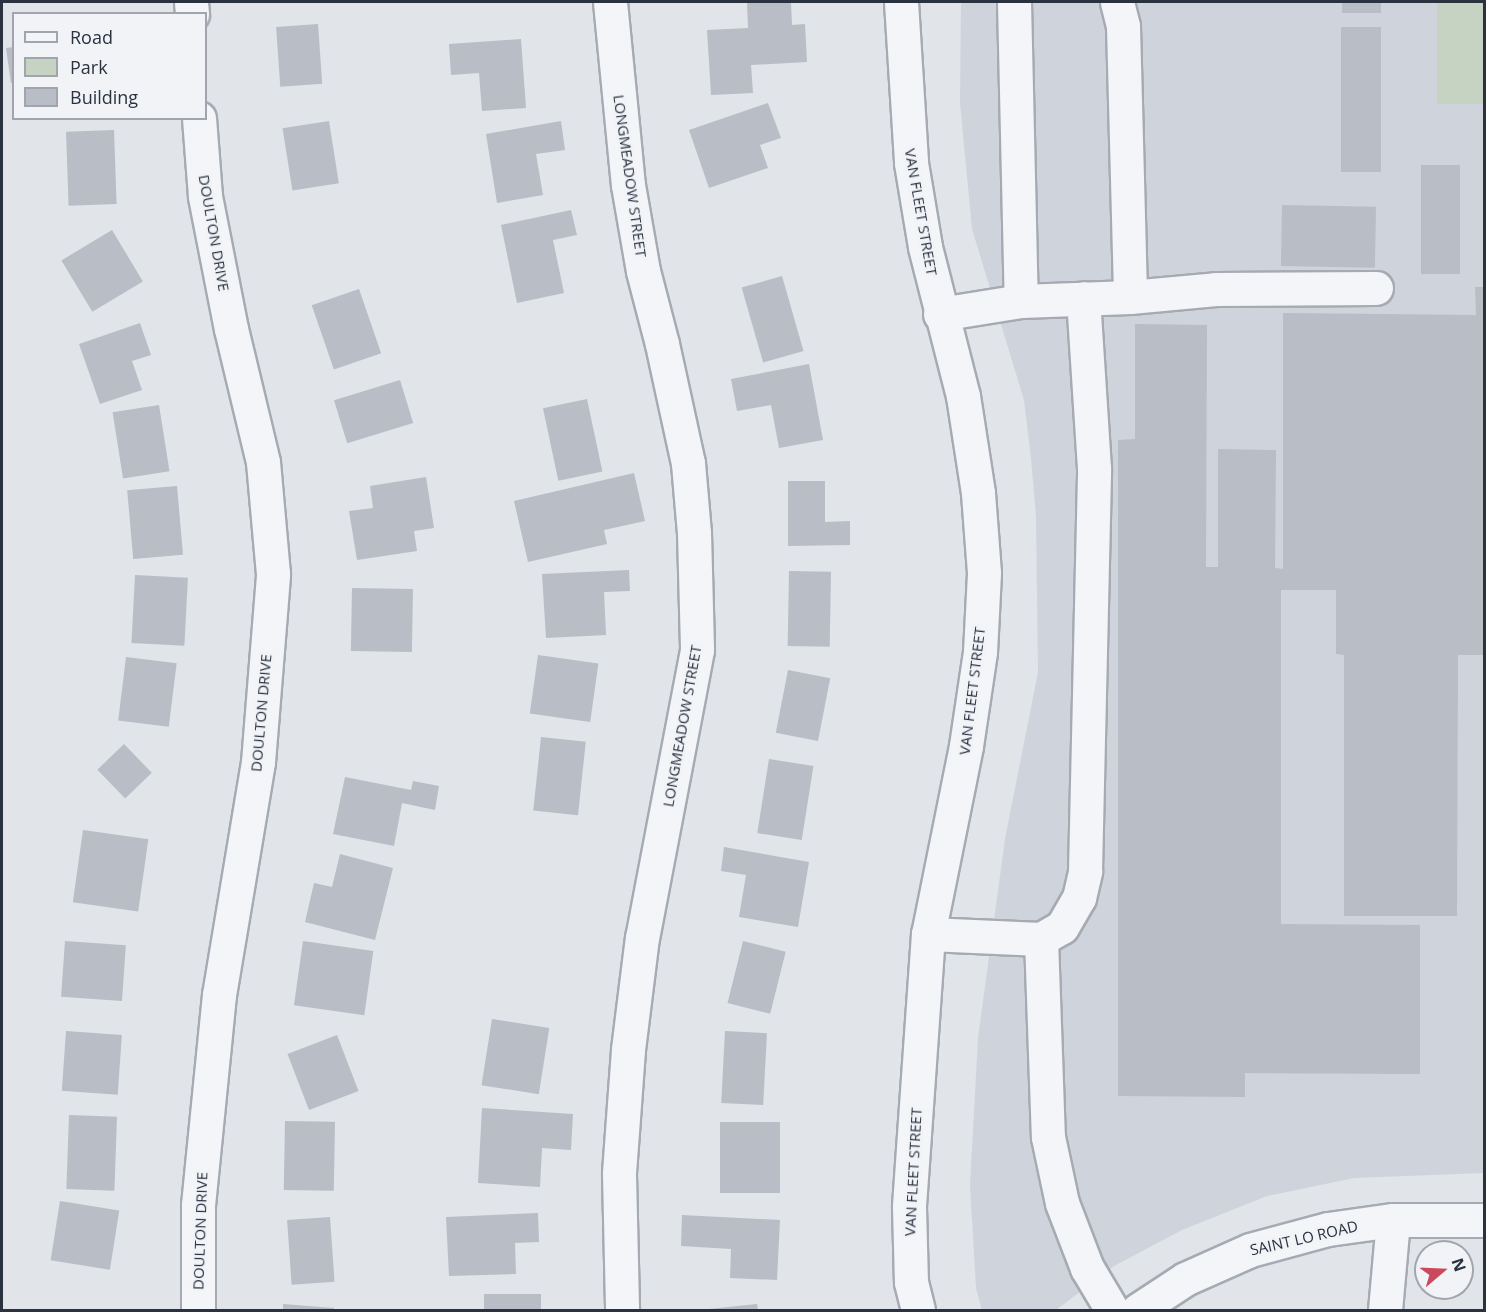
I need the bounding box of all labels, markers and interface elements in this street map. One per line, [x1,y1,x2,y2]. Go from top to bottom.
legend [12,12,207,120]
text: Road [70,25,113,49]
text: Park [70,55,108,79]
text: Building [70,85,138,109]
street label: LONGMEADOW STREET [610,94,650,258]
street label: VAN FLEET STREET [901,147,941,277]
street label: DOULTON DRIVE [195,173,233,293]
street label: VAN FLEET STREET [955,626,989,756]
street label: LONGMEADOW STREET [659,644,705,808]
street label: DOULTON DRIVE [247,653,275,773]
street label: VAN FLEET STREET [901,1107,925,1237]
street label: DOULTON DRIVE [189,1172,211,1290]
street label: SAINT LO ROAD [1248,1217,1360,1259]
north arrow [1414,1240,1474,1300]
text: N [1447,1255,1472,1275]

